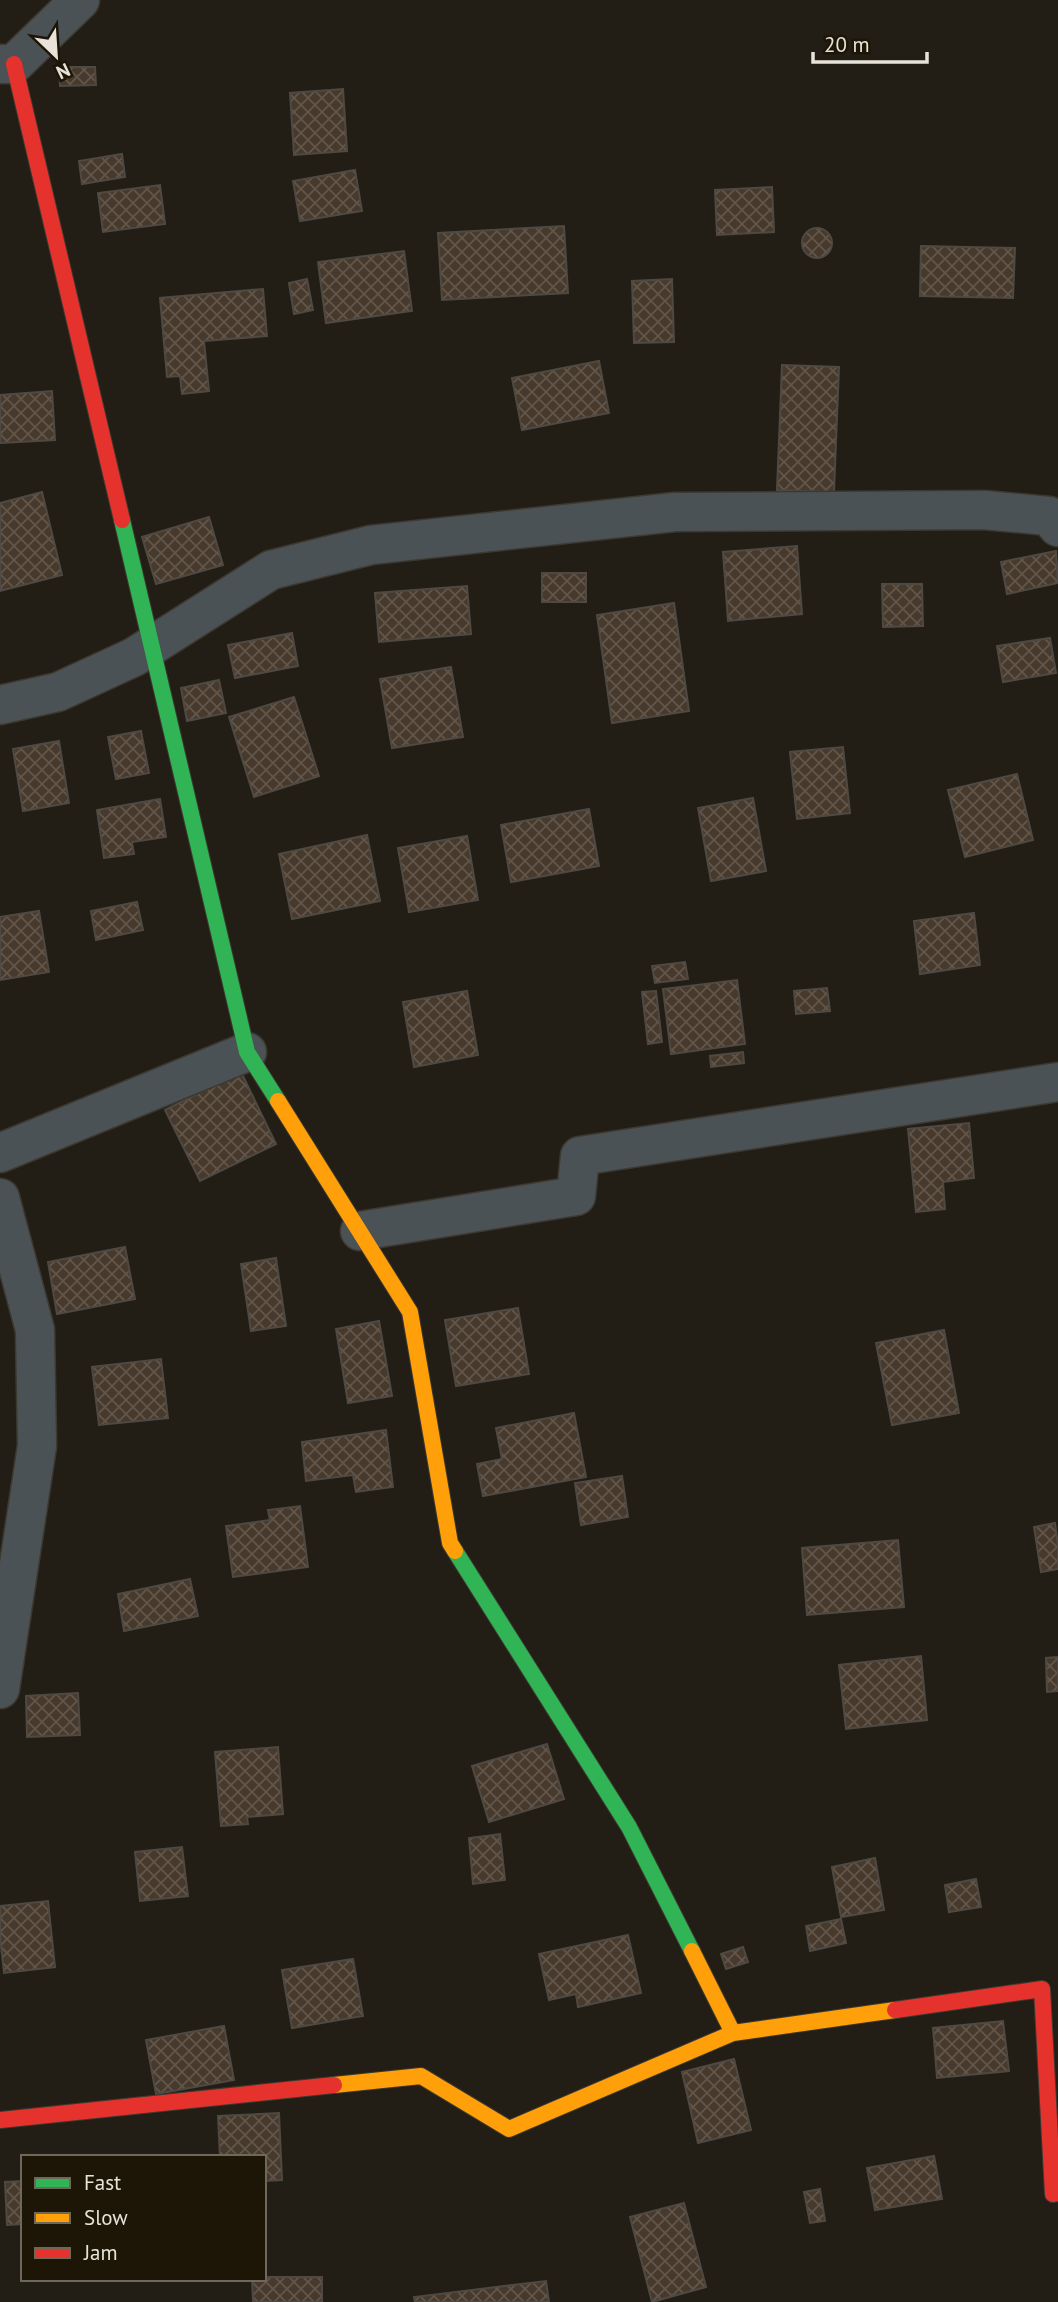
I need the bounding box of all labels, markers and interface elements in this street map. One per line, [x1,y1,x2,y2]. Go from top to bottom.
north arrow [21,21,91,91]
scale bar [813,21,927,65]
text: 20 m [824,31,870,58]
text: N [52,58,74,85]
legend [21,2155,266,2281]
text: Fast [84,2169,121,2196]
text: Slow [84,2204,128,2231]
text: Jam [83,2239,118,2266]

